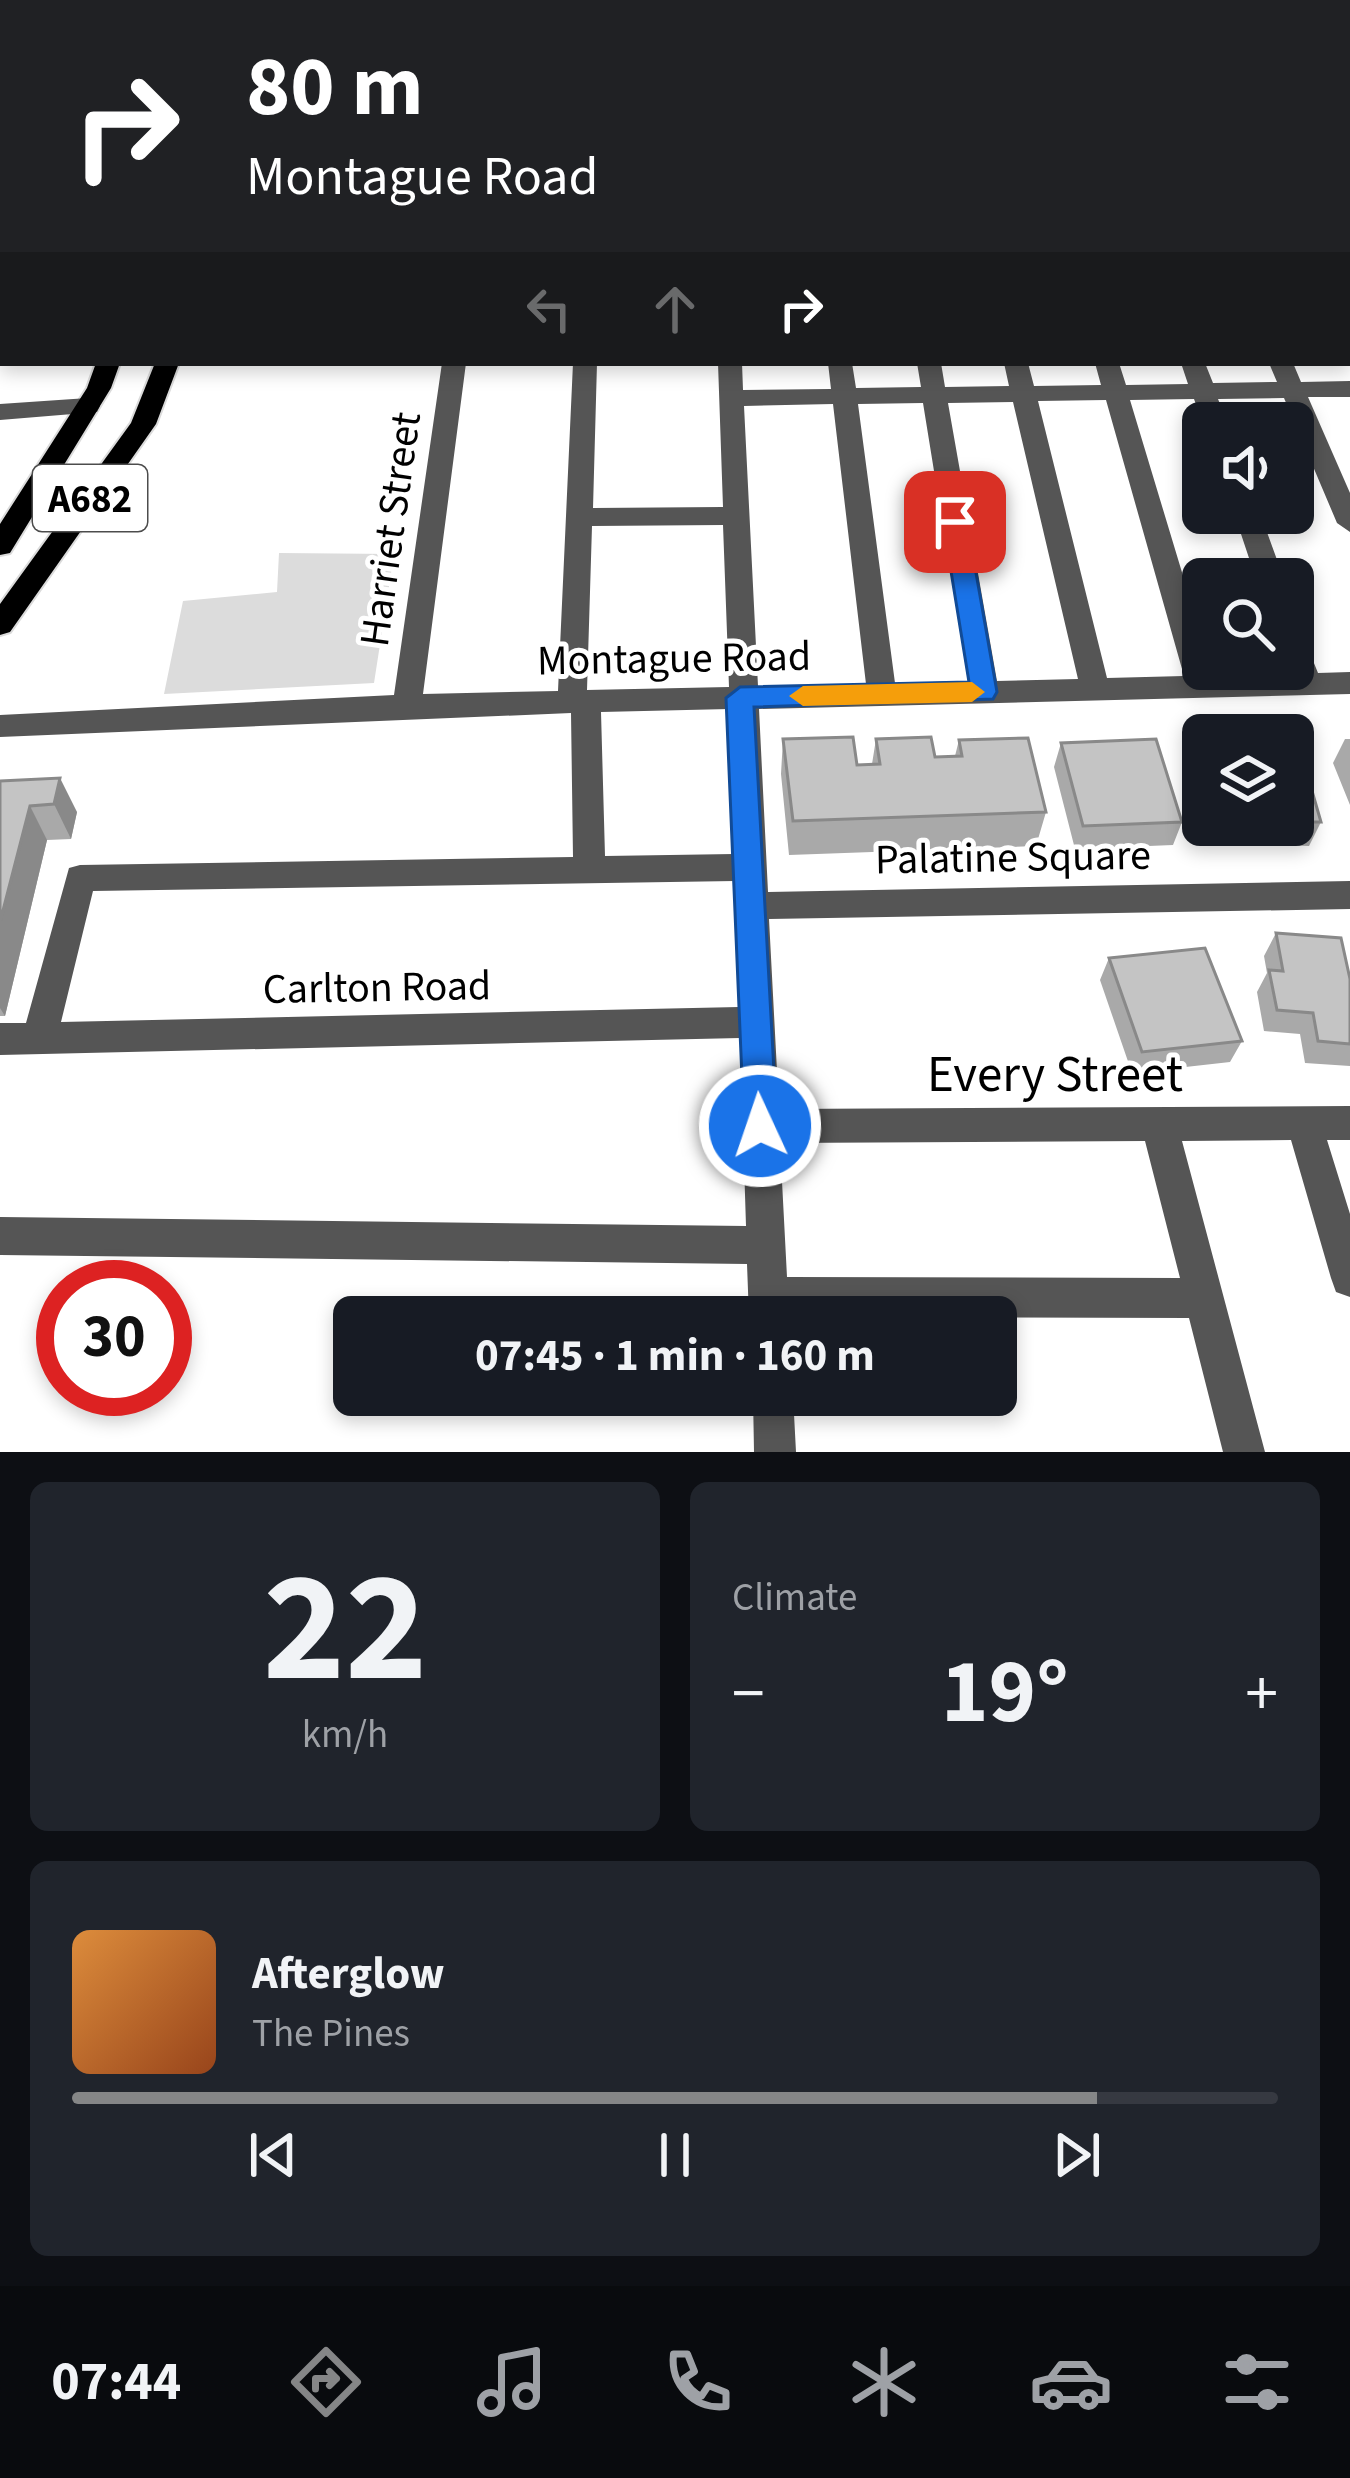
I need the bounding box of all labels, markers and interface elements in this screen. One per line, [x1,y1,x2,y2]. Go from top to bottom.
text: 80 m [246,28,424,148]
icon: right [48,48,204,204]
text: Montague Road [246,139,598,216]
icon: left [516,276,582,342]
icon: ahead [642,276,708,342]
icon: right [768,276,834,342]
map controls [1182,402,1314,846]
button: sound [1182,402,1314,534]
street label: Harriet Street [345,408,437,650]
road number: A682 [33,465,147,531]
pin [904,471,1006,573]
icon: arrive [922,489,988,555]
button: search [1182,558,1314,690]
street label: Montague Road [536,627,812,691]
button: layers [1182,714,1314,846]
street label: Palatine Square [875,826,1152,890]
street label: Carlton Road [262,956,492,1020]
street label: Every Street [927,1039,1183,1111]
position arrow [697,1063,823,1189]
speed limit sign: 30 [36,1260,192,1416]
text: 07:45 · 1 min · 160 m [475,1324,875,1388]
text: 22 [263,1518,427,1740]
text: Climate [732,1570,857,1626]
text: 19° [941,1629,1069,1757]
text: − [732,1647,765,1741]
text: + [1245,1647,1278,1741]
text: km/h [302,1707,388,1763]
text: Afterglow [252,1942,445,2006]
text: The Pines [252,2006,410,2062]
icon: previous [240,2122,306,2188]
icon: pause [642,2122,708,2188]
icon: next [1044,2122,1110,2188]
icon: directions [284,2340,368,2424]
icon: music [470,2340,554,2424]
icon: phone [656,2340,740,2424]
icon: climate [842,2340,926,2424]
icon: car [1029,2340,1113,2424]
icon: filters [1215,2340,1299,2424]
text: 07:44 [51,2344,181,2421]

